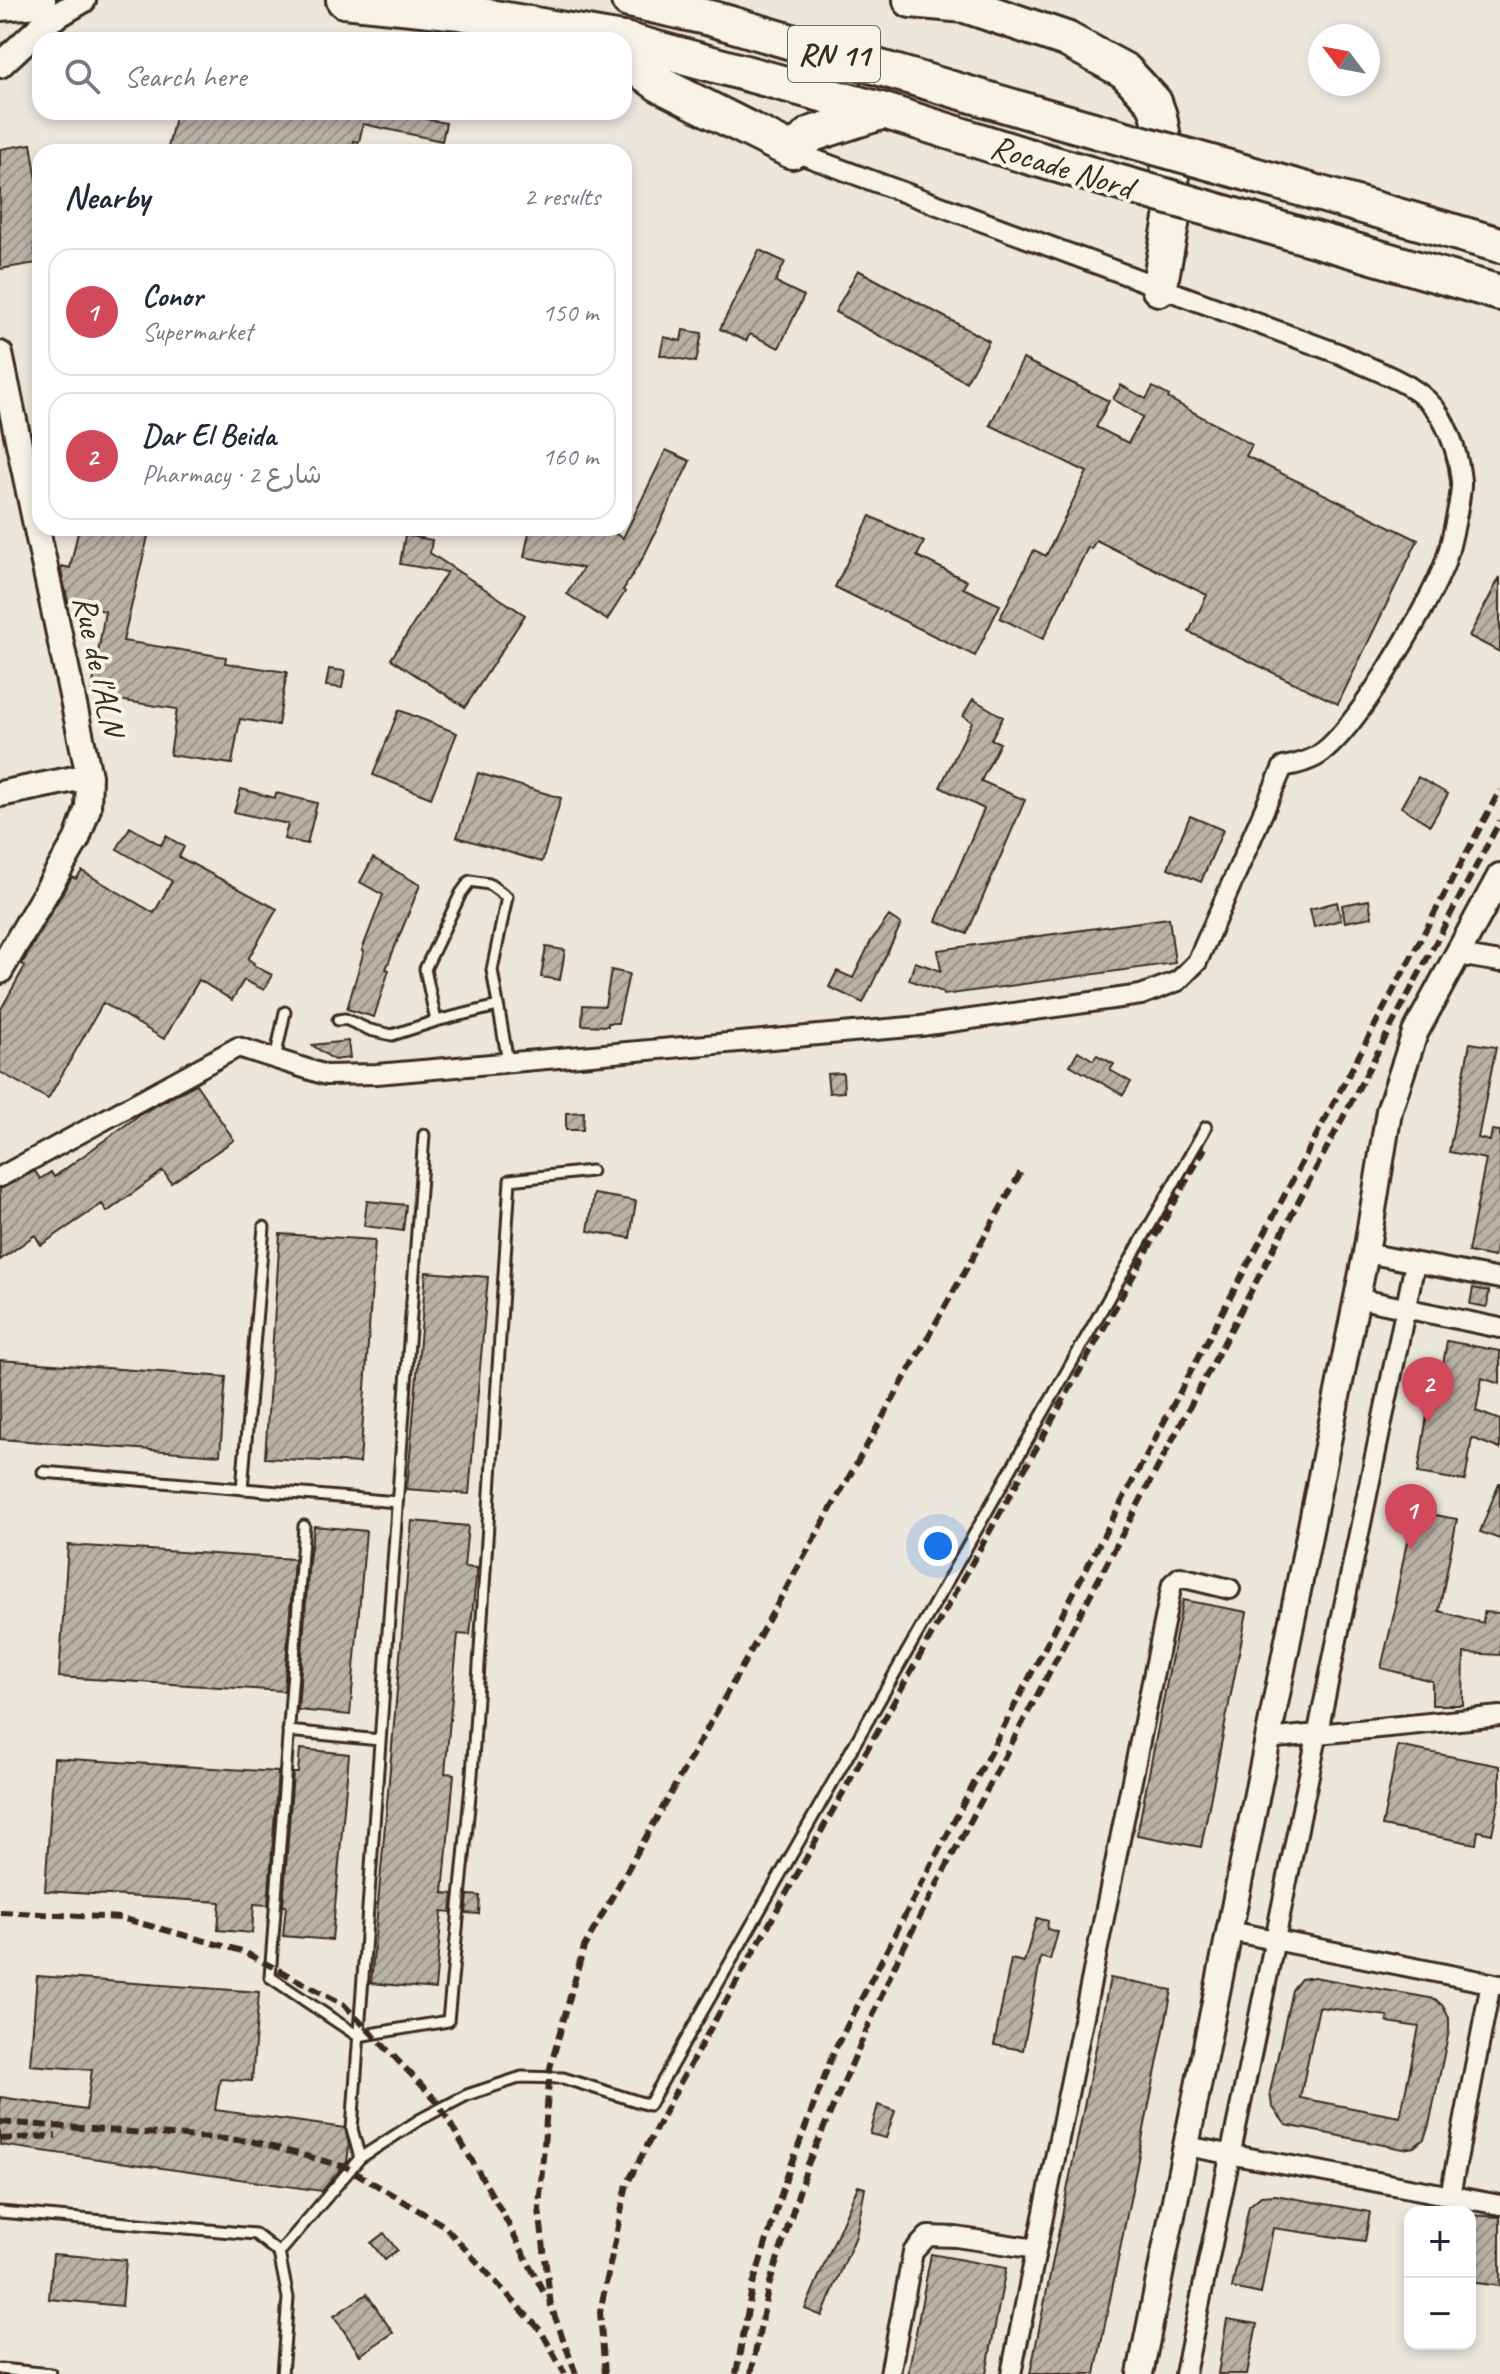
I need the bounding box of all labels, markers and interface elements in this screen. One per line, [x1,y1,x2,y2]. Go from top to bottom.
north arrow [1308,24,1380,96]
road number: RN 11 [788,26,880,82]
search box [32,32,632,120]
icon: search [60,54,104,98]
text: Search here [124,57,246,95]
street label: Rocade Nord [986,125,1142,210]
text: Nearby [64,175,150,218]
text: 2 results [524,180,600,213]
text: Conor [142,277,203,315]
text: 1 [86,296,98,329]
text: 150 m [542,296,598,329]
text: Supermarket [142,315,253,348]
text: Dar El Beida [142,416,276,454]
text: 2 [86,440,98,473]
text: 160 m [542,440,598,473]
text: Pharmacy · شارع 2 [142,458,322,491]
street label: Rue de l'ALN [64,591,136,743]
pin: 2 [1402,1357,1454,1423]
pin: 1 [1385,1484,1437,1550]
your location [918,1526,958,1566]
map controls [1404,2206,1476,2350]
button: + [1404,2206,1476,2278]
button: − [1404,2278,1476,2350]

